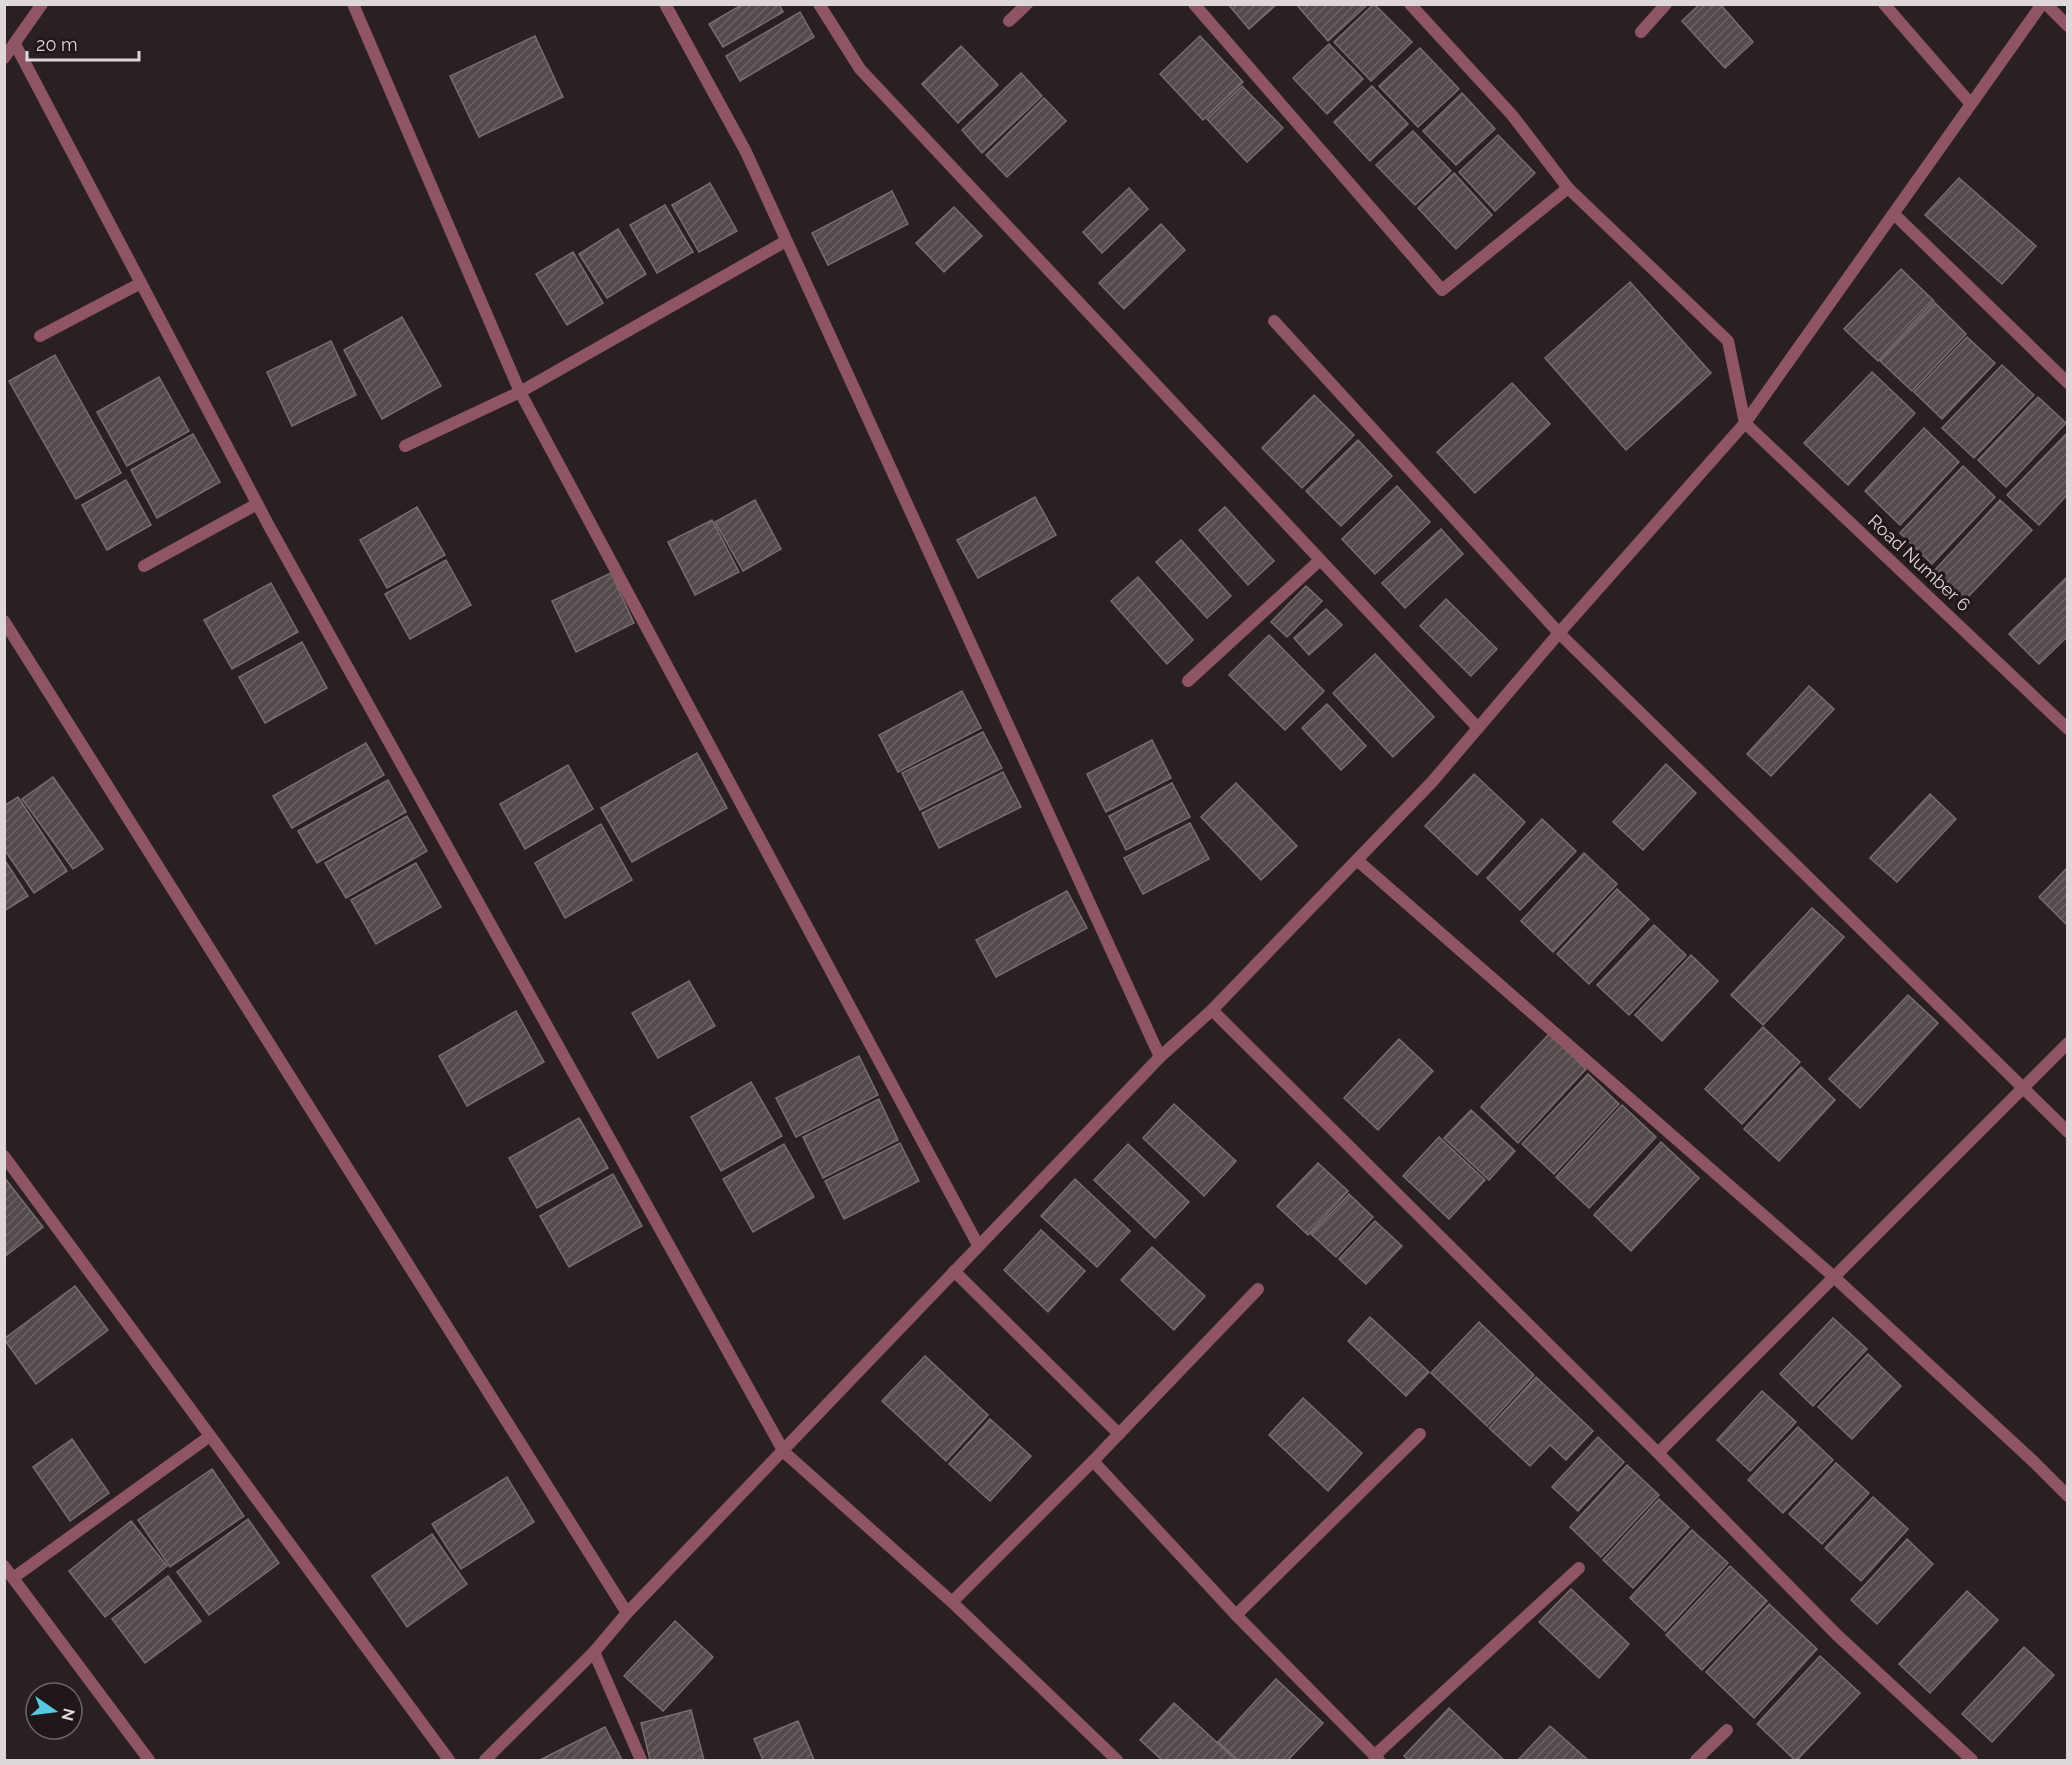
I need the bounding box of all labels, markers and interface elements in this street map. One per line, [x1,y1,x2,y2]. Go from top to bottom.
scale bar [27,24,140,62]
text: 20 m [36,34,78,55]
street label: Road Number 6 [1864,510,1975,615]
north arrow [24,1681,84,1741]
text: N [57,1706,79,1723]

